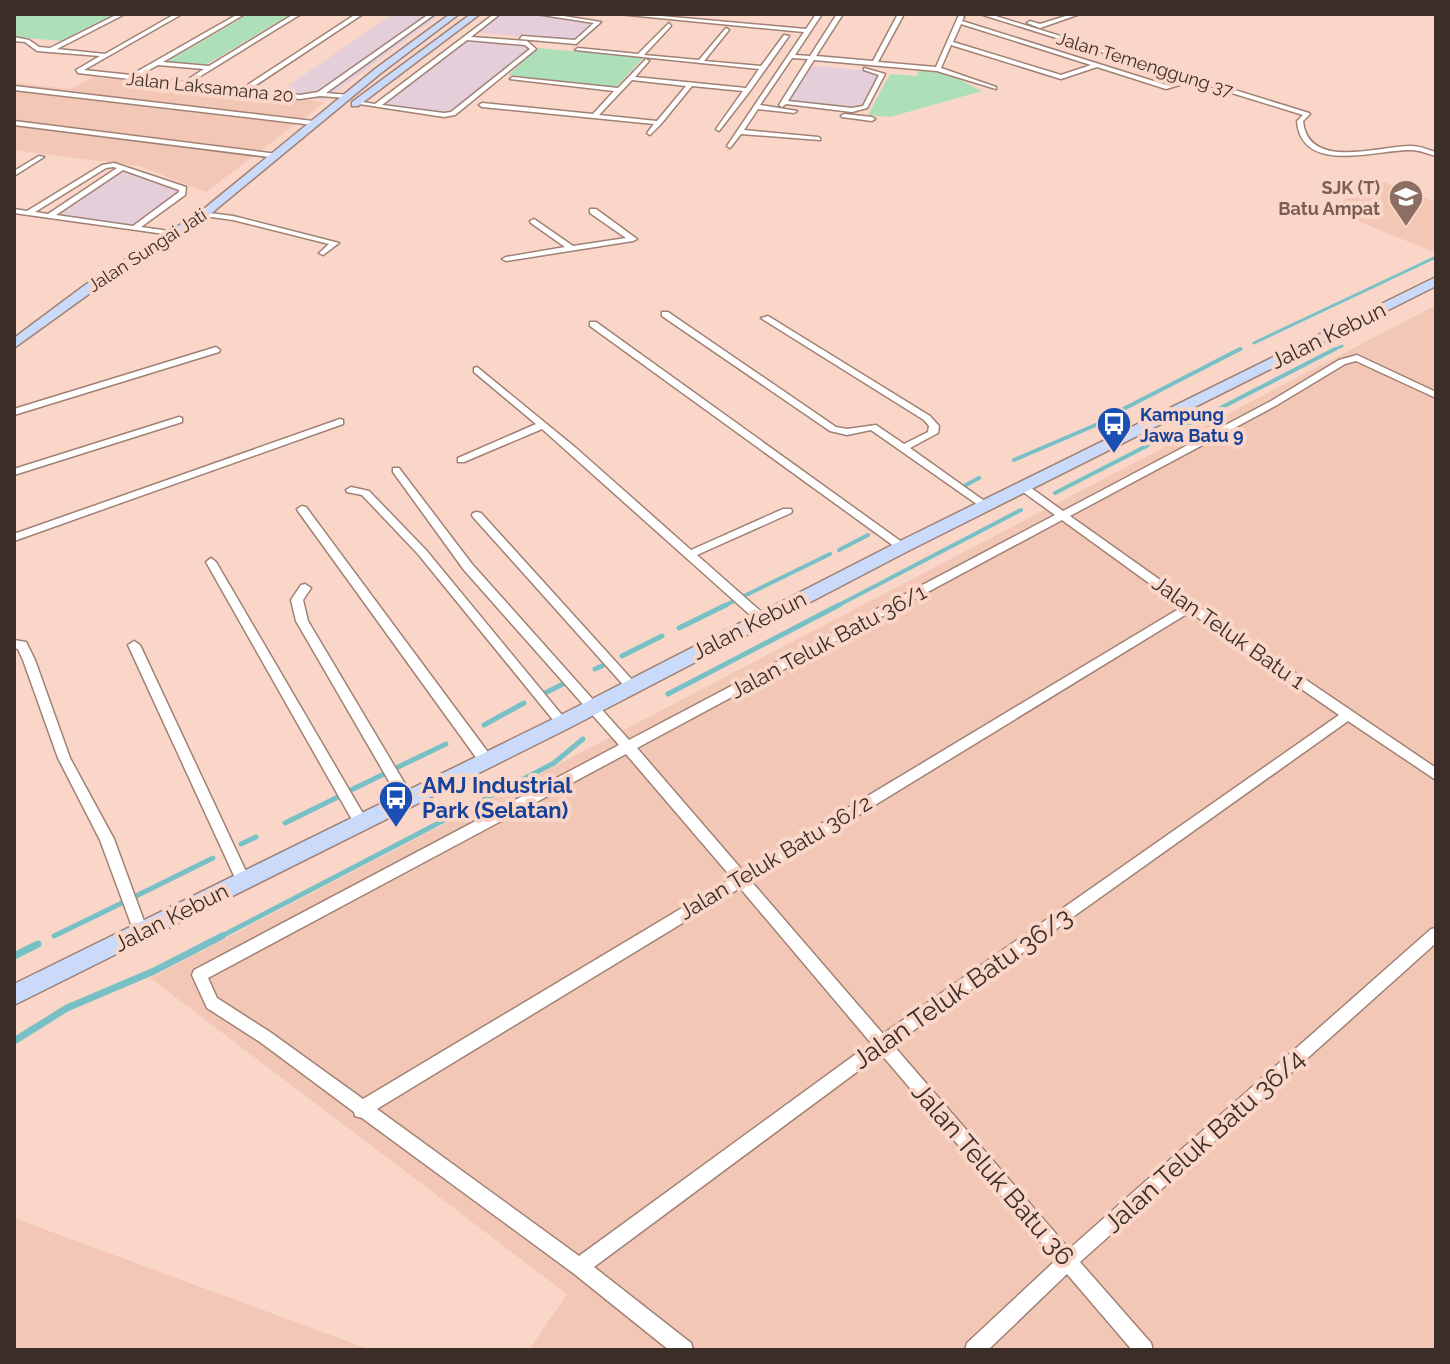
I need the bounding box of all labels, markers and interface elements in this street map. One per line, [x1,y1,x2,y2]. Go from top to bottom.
street label: Jalan Temenggung 37 [1054,27,1236,101]
street label: Jalan Laksamana 20 [125,68,295,106]
place label: SJK (T) Batu Ampat [1278,177,1380,219]
school or university icon: SJK (T) Batu Ampat [1387,178,1425,228]
street label: Jalan Sungai Jati [84,204,210,296]
street label: Jalan Kebun [1266,296,1390,374]
place label: Kampung Jawa Batu 9 [1140,404,1244,446]
bus stop icon: Kampung Jawa Batu 9 [1095,405,1133,455]
street label: Jalan Teluk Batu 1 [1148,570,1310,694]
street label: Jalan Teluk Batu 36/1 [726,578,930,704]
street label: Jalan Kebun [688,585,810,665]
place label: AMJ Industrial Park (Selatan) [422,772,573,823]
bus stop icon: AMJ Industrial Park (Selatan) [377,779,415,829]
street label: Jalan Teluk Batu 36/2 [674,789,876,925]
street label: Jalan Kebun [110,877,232,957]
street label: Jalan Teluk Batu 36/3 [847,901,1077,1075]
street label: Jalan Teluk Batu 36/4 [1098,1043,1310,1239]
street label: Jalan Teluk Batu 36 [906,1077,1080,1271]

